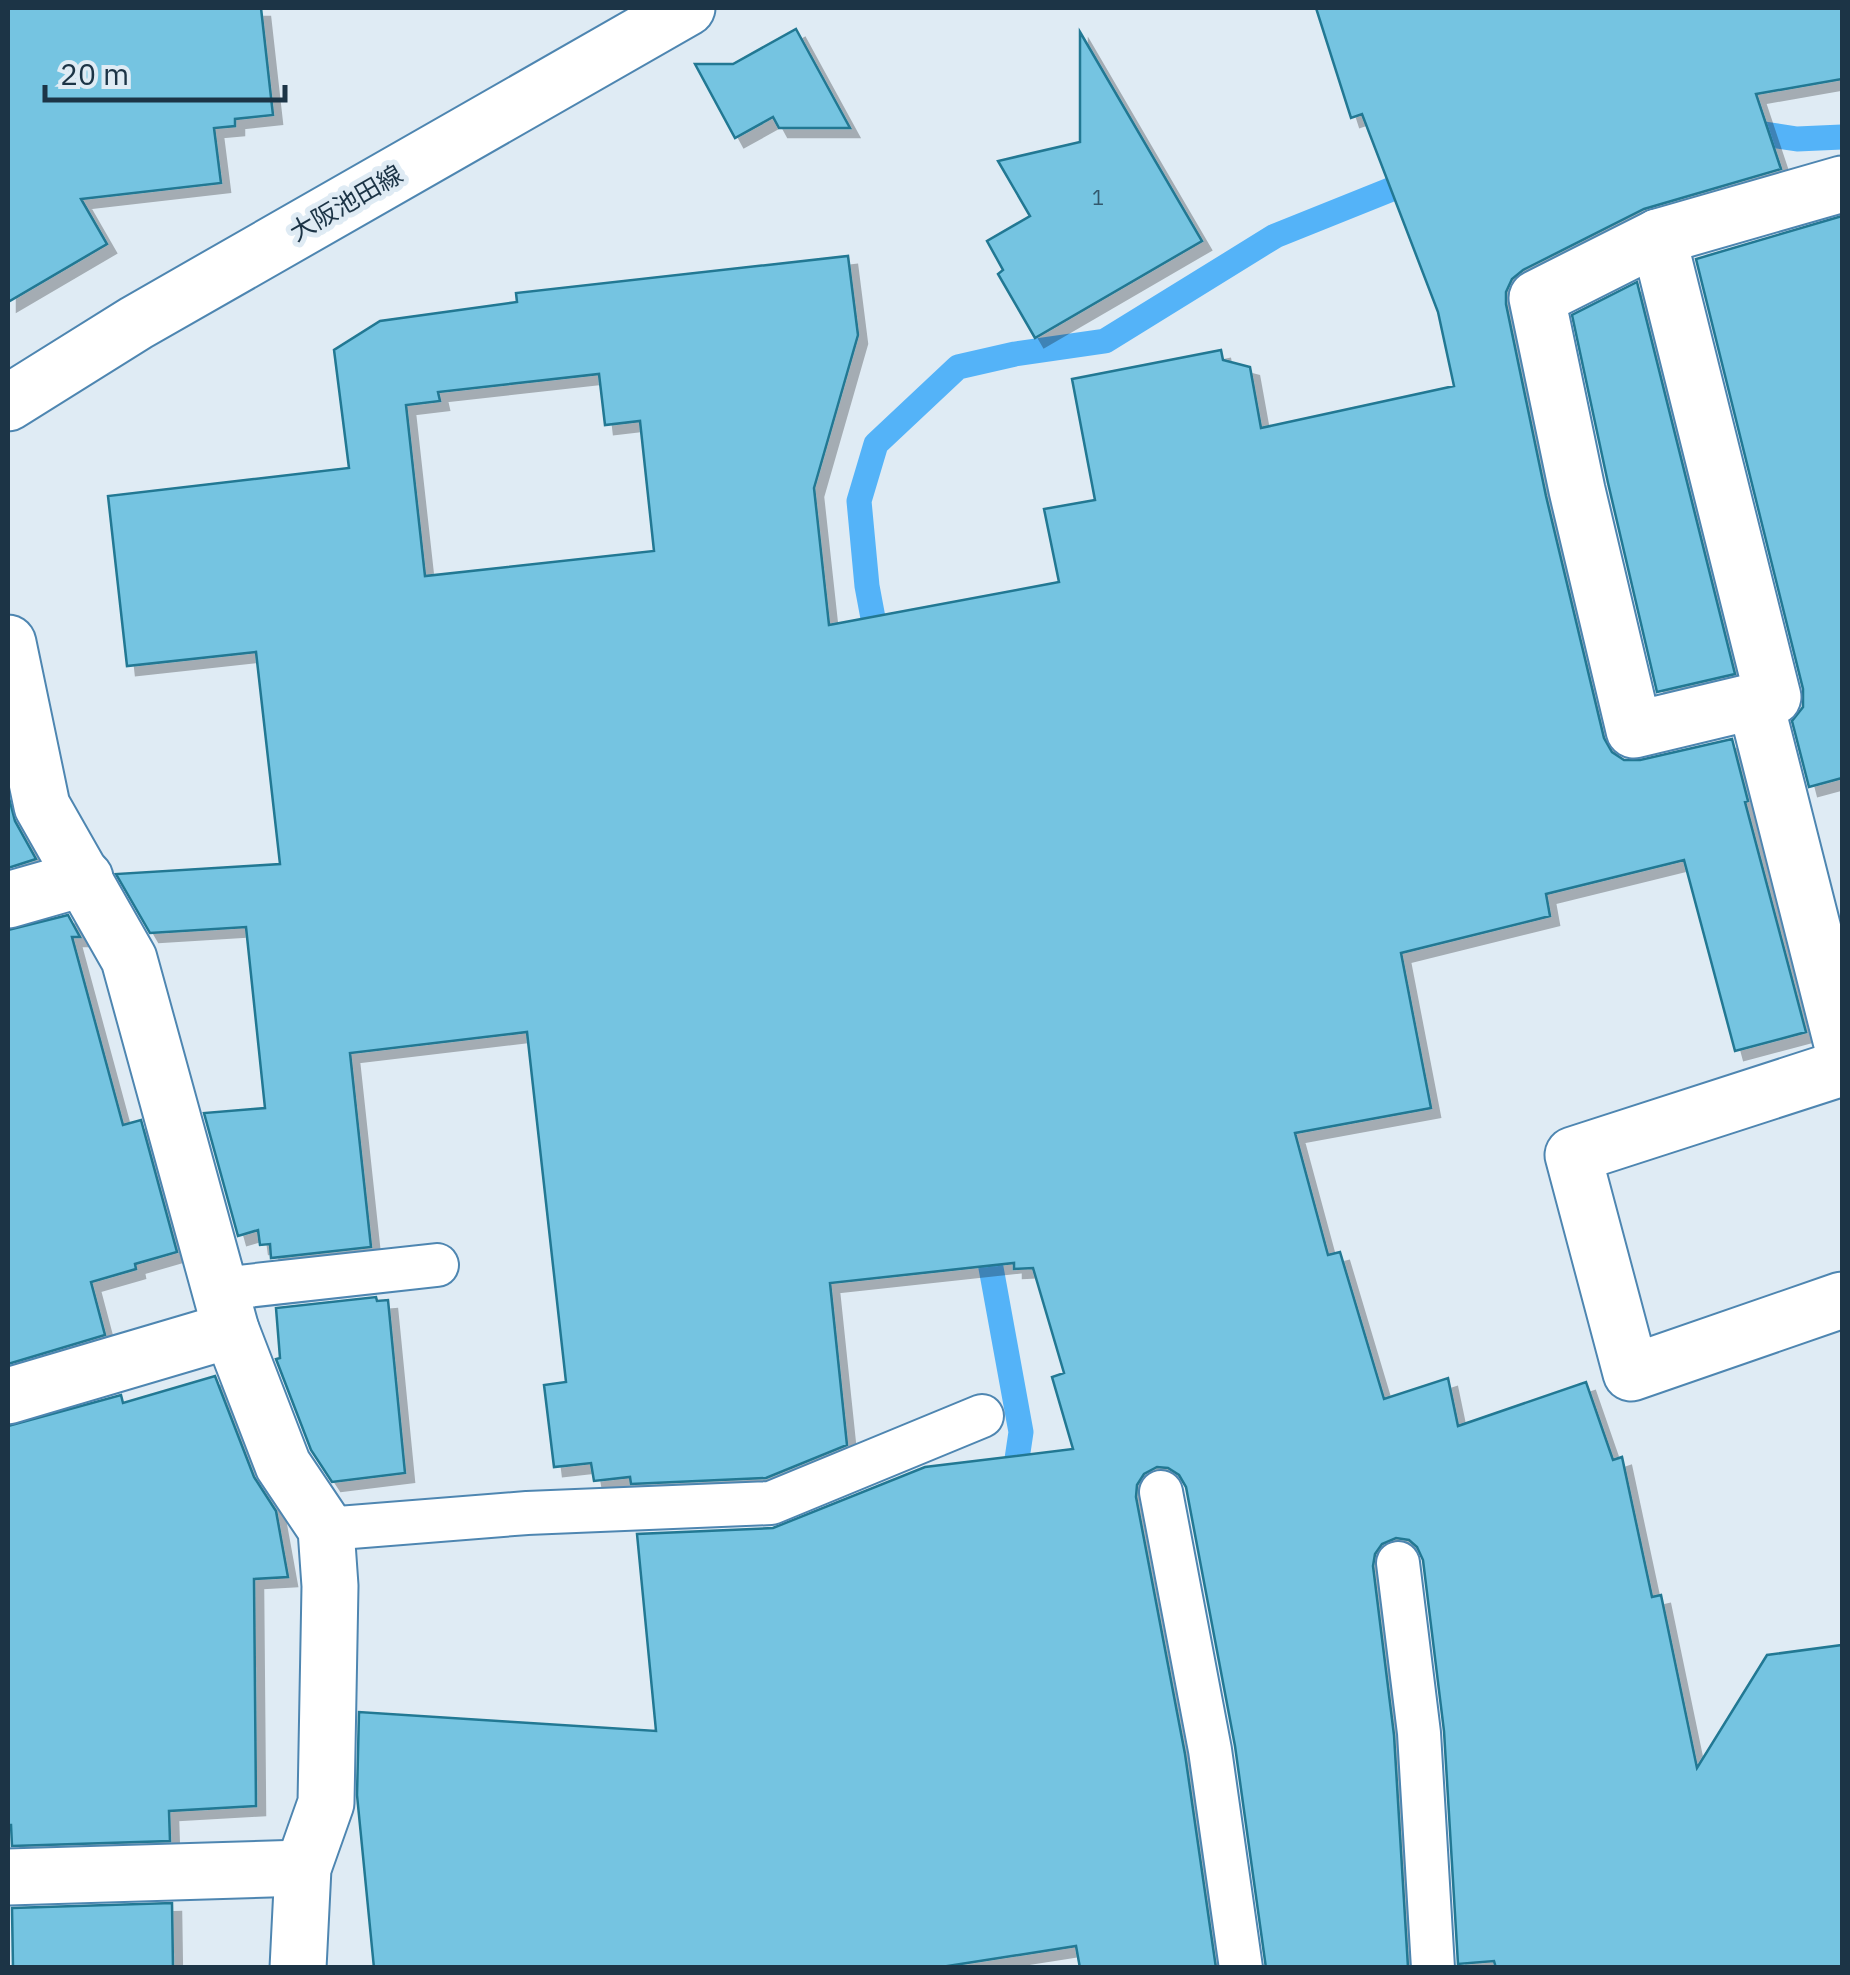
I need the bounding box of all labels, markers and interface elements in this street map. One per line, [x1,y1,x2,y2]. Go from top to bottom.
scale bar [45,40,285,102]
text: 20 m [60,54,129,93]
street label: 大阪池田線 [283,157,408,248]
house number: 1 [1092,184,1104,211]

